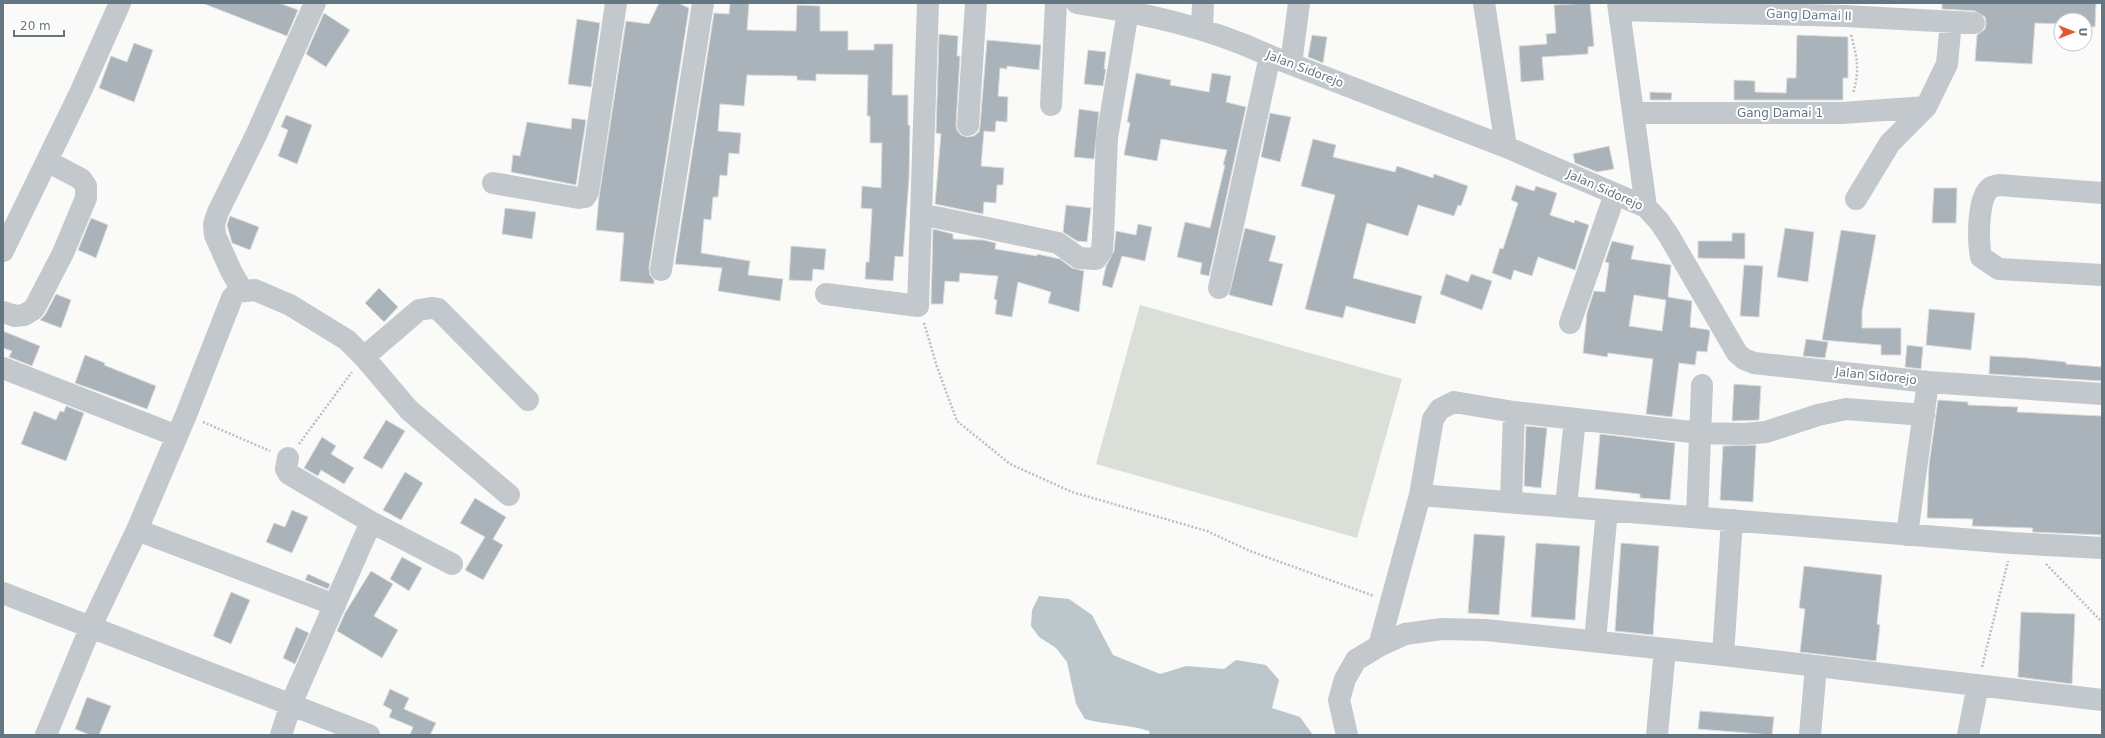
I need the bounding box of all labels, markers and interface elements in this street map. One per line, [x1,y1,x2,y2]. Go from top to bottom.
street label: Gang Damai II [1766,7,1852,23]
scale bar [14,12,64,38]
north arrow [2053,12,2093,52]
text: 20 m [20,19,51,33]
text: U [2076,28,2089,36]
street label: Jalan Sidorejo [1263,47,1346,90]
street label: Gang Damai 1 [1737,106,1823,120]
street label: Jalan Sidorejo [1564,167,1645,213]
street label: Jalan Sidorejo [1834,365,1917,387]

